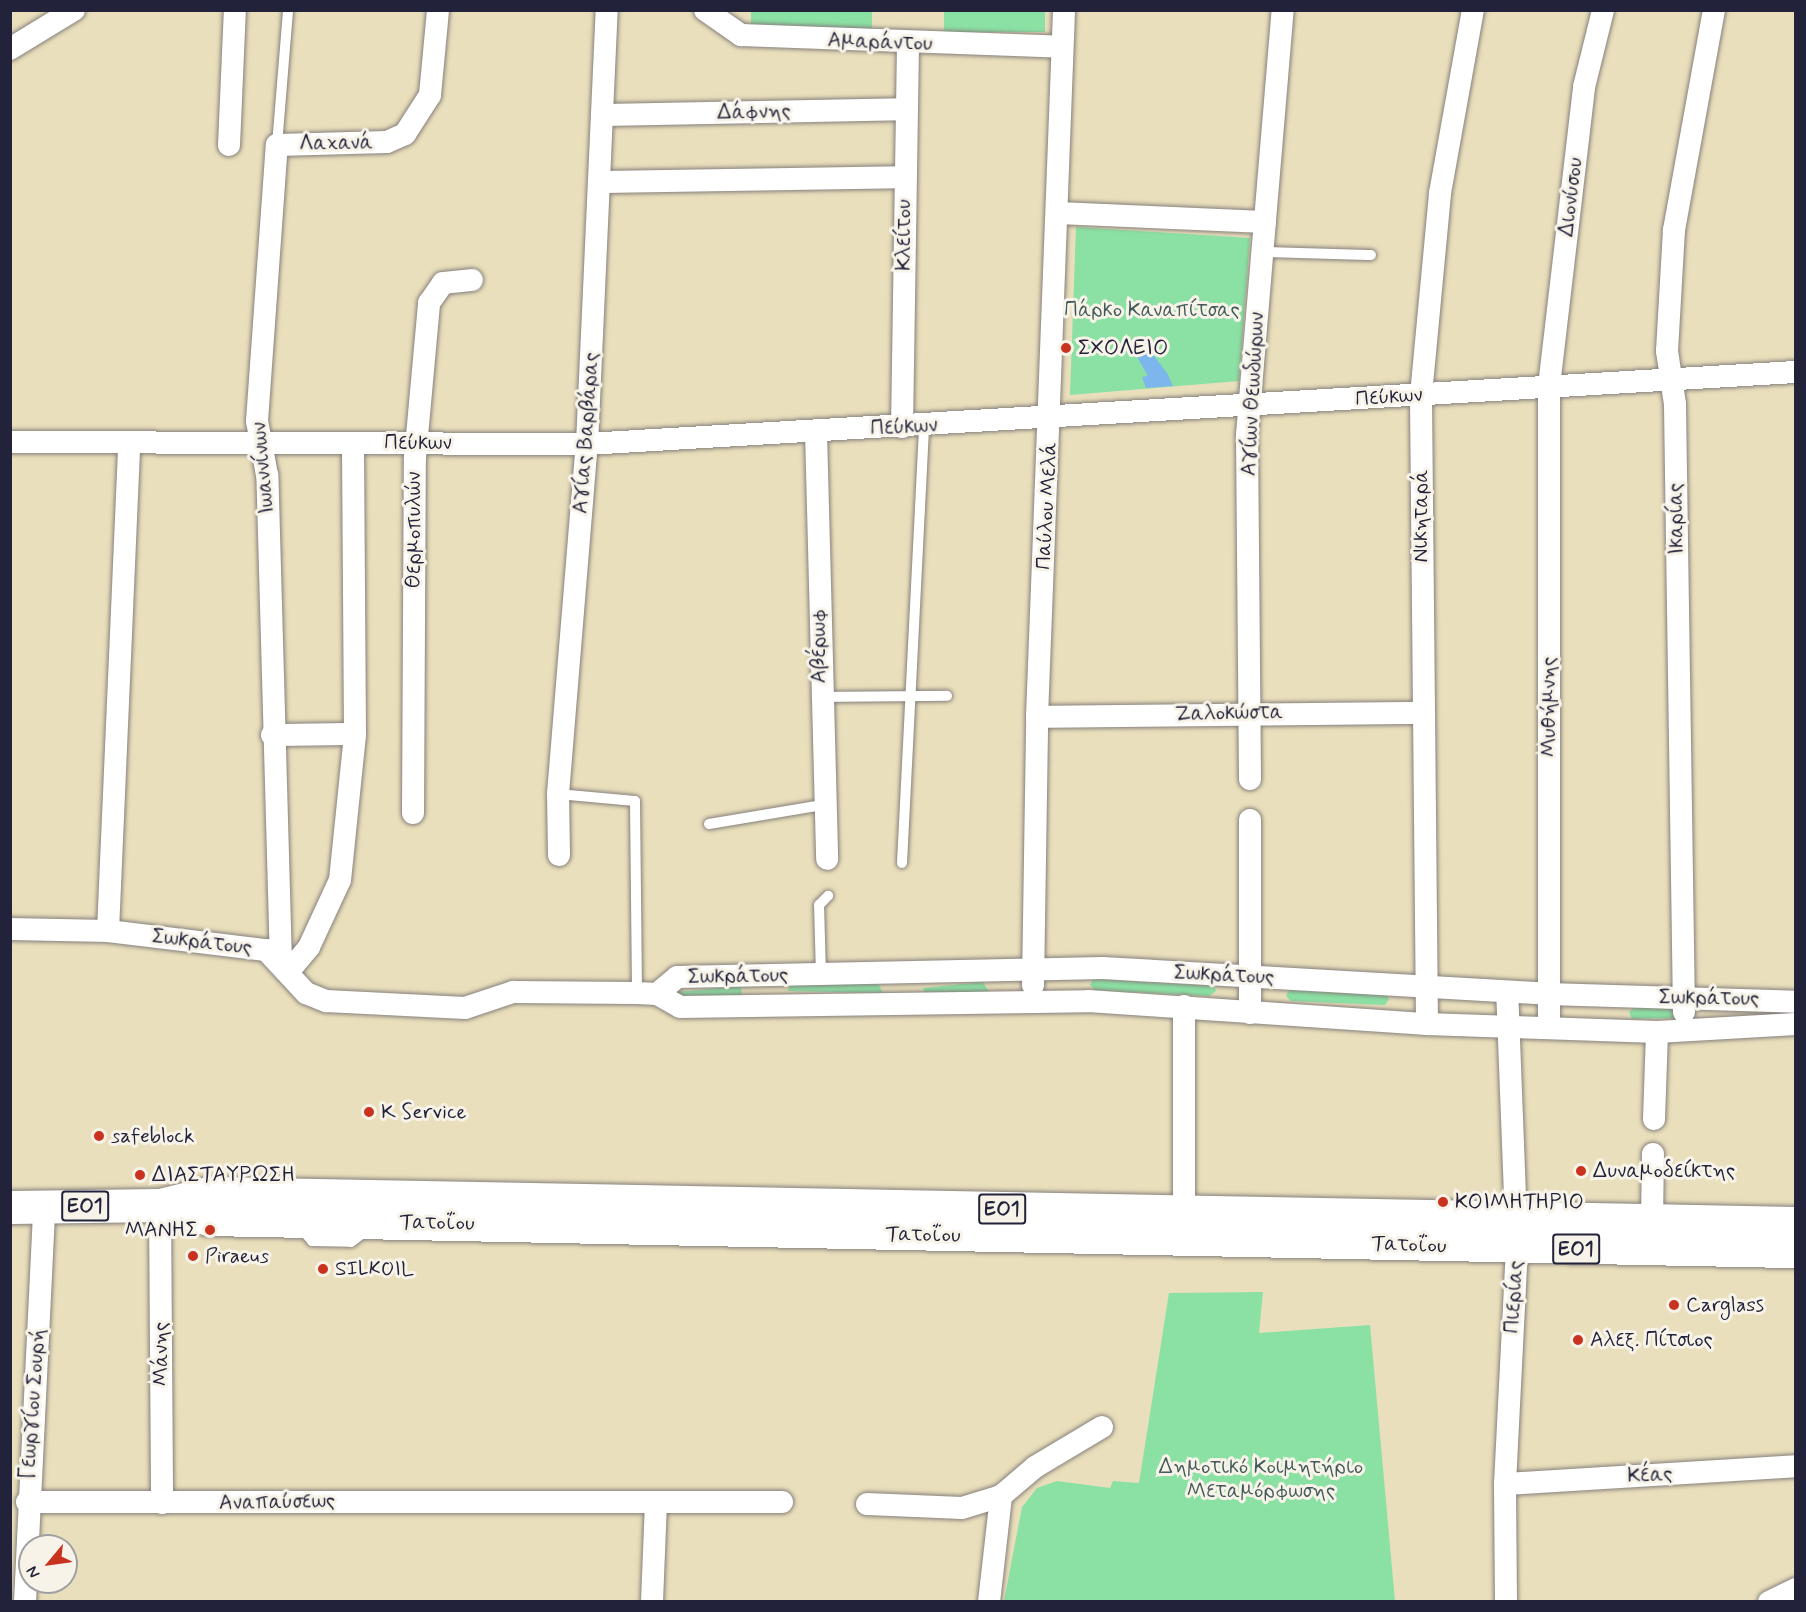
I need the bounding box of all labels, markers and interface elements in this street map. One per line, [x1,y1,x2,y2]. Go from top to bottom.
street label: Αμαράντου [827,28,933,56]
street label: Δάφνης [717,99,791,125]
street label: Λαχανά [299,130,373,156]
street label: Διονύσου [1554,156,1588,238]
street label: Κλείτου [891,199,917,271]
park label: Πάρκο Καναπίτσας [1064,297,1240,323]
street label: Αγίων Θεωδώρων [1236,311,1270,477]
place label: ΣΧΟΛΕΙΟ [1078,335,1168,361]
marker: ΣΧΟΛΕΙΟ [1059,341,1073,355]
street label: Αγίας Βαρβάρας [568,351,604,515]
street label: Πεύκων [1355,382,1423,412]
street label: Πεύκων [870,413,938,441]
street label: Ιωαννίνων [246,421,280,515]
street label: Πεύκων [384,430,452,456]
street label: Παύλου Μελά [1031,442,1063,570]
street label: Νικηταρά [1408,469,1434,563]
street label: Θερμοπυλών [401,471,427,589]
street label: Ικαρίας [1663,483,1689,555]
street label: Αβέρωφ [806,609,832,683]
street label: Μυθήμνης [1536,657,1562,757]
street label: Ζαλοκώστα [1175,699,1283,727]
street label: Σωκράτους [151,923,253,961]
street label: Σωκράτους [1173,960,1275,990]
street label: Σωκράτους [688,963,788,989]
street label: Σωκράτους [1659,985,1759,1011]
place label: K Service [381,1099,464,1125]
marker: K Service [362,1105,376,1119]
place label: safeblock [111,1123,194,1149]
marker: safeblock [92,1129,106,1143]
place label: Δυναμοδείκτης [1593,1158,1735,1184]
place label: ΔΙΑΣΤΑΥΡΩΣΗ [152,1162,295,1188]
marker: Δυναμοδείκτης [1574,1164,1588,1178]
marker: ΔΙΑΣΤΑΥΡΩΣΗ [133,1168,147,1182]
road number: ΕΟ1 [61,1189,109,1223]
place label: ΚΟΙΜΗΤΗΡΙΟ [1455,1189,1584,1215]
road number: ΕΟ1 [978,1192,1026,1226]
marker: ΚΟΙΜΗΤΗΡΙΟ [1436,1195,1450,1209]
street label: Τατοΐου [399,1210,475,1236]
place label: ΜΑΝΗΣ [125,1217,198,1243]
street label: Τατοΐου [885,1222,961,1248]
marker: ΜΑΝΗΣ [203,1223,217,1237]
street label: Τατοΐου [1371,1231,1447,1259]
road number: ΕΟ1 [1552,1232,1600,1266]
place label: Piraeus [205,1243,269,1269]
marker: Piraeus [186,1249,200,1263]
place label: SILKOIL [335,1256,414,1282]
street label: Πιερίας [1500,1260,1528,1334]
marker: SILKOIL [316,1262,330,1276]
place label: Carglass [1686,1292,1764,1318]
marker: Carglass [1667,1298,1681,1312]
street label: Μάνης [148,1322,174,1386]
place label: Αλεξ. Πίτσιος [1590,1327,1713,1353]
street label: Γεωργίου Σουρή [15,1328,51,1480]
marker: Αλεξ. Πίτσιος [1571,1333,1585,1347]
park label: Δημοτικό Κοιμητήριο Μεταμόρφωσης [1159,1454,1363,1504]
street label: Κέας [1627,1461,1673,1489]
street label: Αναπαύσεως [219,1488,335,1516]
north arrow [18,1534,78,1594]
text: N [22,1562,45,1582]

